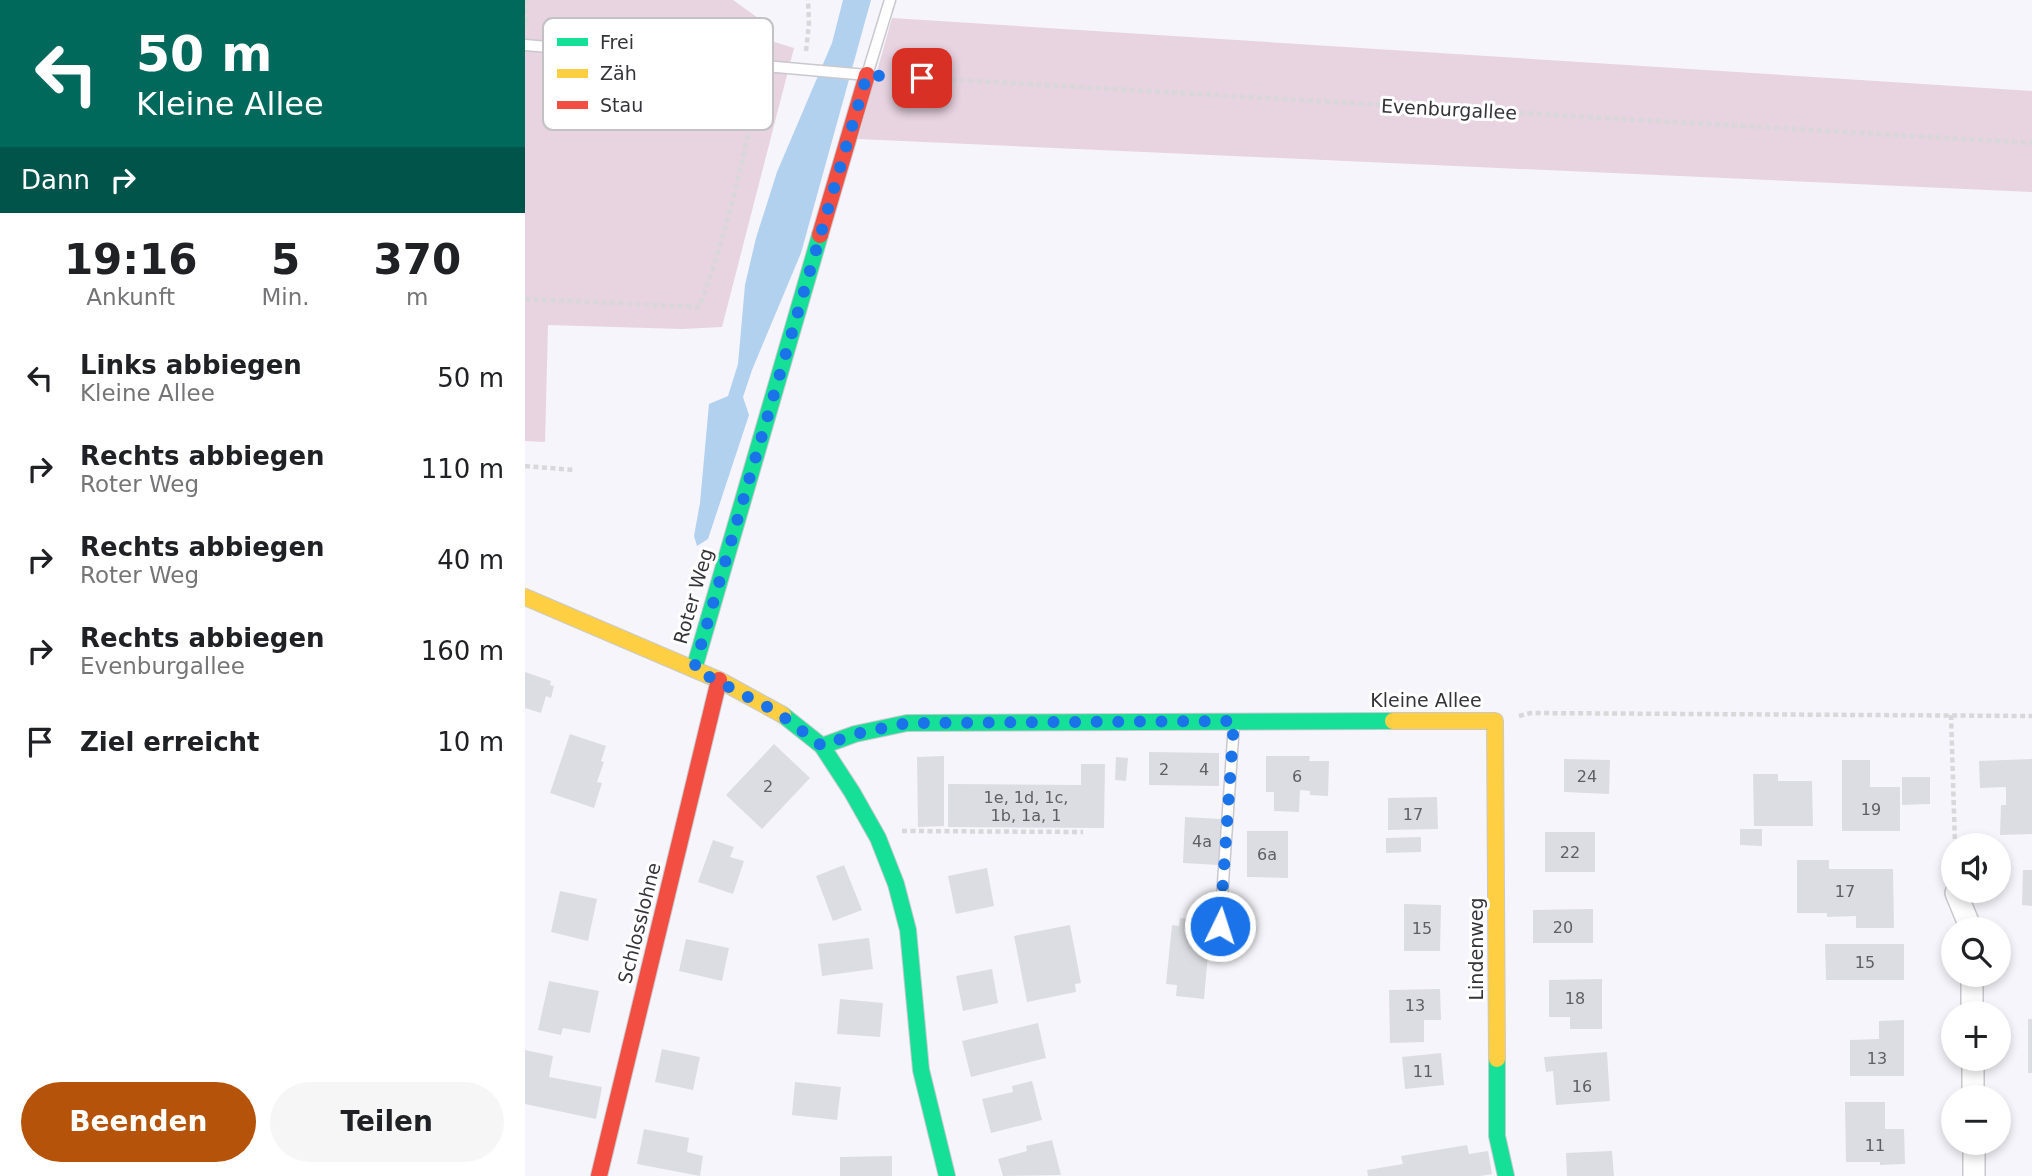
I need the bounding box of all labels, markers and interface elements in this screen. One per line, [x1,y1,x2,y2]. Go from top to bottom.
legend [543,18,773,130]
text: 50 m [136,26,272,83]
icon: left [21,28,112,119]
text: Frei [600,31,634,53]
pin [892,48,952,108]
icon: arrive [903,59,941,97]
text: Zäh [600,62,637,84]
text: Kleine Allee [136,85,324,123]
text: Stau [600,94,643,116]
street label: Evenburgallee [1380,94,1518,124]
icon: right [104,161,142,199]
text: Dann [21,165,90,195]
text: 19:16 [64,235,198,284]
text: 5 [271,235,300,284]
text: 370 [373,235,461,284]
text: Ankunft [86,284,175,310]
text: Min. [261,284,310,310]
text: m [406,284,428,310]
text: Links abbiegen [80,350,302,380]
icon: left [21,359,59,397]
text: 50 m [437,363,504,393]
text: Kleine Allee [80,380,215,406]
text: Rechts abbiegen [80,441,325,471]
icon: right [21,450,59,488]
text: 110 m [421,454,504,484]
text: Roter Weg [80,471,199,497]
text: Rechts abbiegen [80,532,325,562]
icon: right [21,541,59,579]
text: 40 m [437,545,504,575]
street label: Roter Weg [669,546,717,646]
text: Roter Weg [80,562,199,588]
text: Rechts abbiegen [80,623,325,653]
icon: right [21,632,59,670]
text: 160 m [421,636,504,666]
text: Evenburgallee [80,653,245,679]
street label: Kleine Allee [1370,689,1482,711]
icon: arrive [21,723,59,761]
text: Ziel erreicht [80,727,260,757]
text: 10 m [437,727,504,757]
house number: 2 [1159,760,1169,779]
house number: 4 [1199,760,1209,779]
house number: 6 [1292,767,1302,786]
house number: 24 [1577,767,1597,786]
house number: 2 [763,777,773,796]
house number: 1e, 1d, 1c, 1b, 1a, 1 [984,788,1068,825]
house number: 19 [1861,800,1881,819]
house number: 17 [1403,805,1423,824]
house number: 4a [1192,832,1212,851]
map controls [1941,833,2011,1155]
button: sound [1941,833,2011,903]
house number: 22 [1560,843,1580,862]
house number: 6a [1257,845,1277,864]
street label: Schlosslohne [613,860,665,986]
house number: 17 [1835,882,1855,901]
position arrow [1183,889,1257,963]
street label: Lindenweg [1465,898,1487,1001]
button: search [1941,917,2011,987]
house number: 20 [1553,918,1573,937]
house number: 15 [1412,919,1432,938]
house number: 15 [1855,953,1875,972]
house number: 18 [1565,989,1585,1008]
house number: 13 [1405,996,1425,1015]
button: + [1941,1001,2011,1071]
house number: 13 [1867,1049,1887,1068]
house number: 11 [1413,1062,1433,1081]
house number: 16 [1572,1077,1592,1096]
button: Beenden [21,1082,256,1162]
button: Teilen [270,1082,504,1162]
button: − [1941,1085,2011,1155]
house number: 11 [1865,1136,1885,1155]

